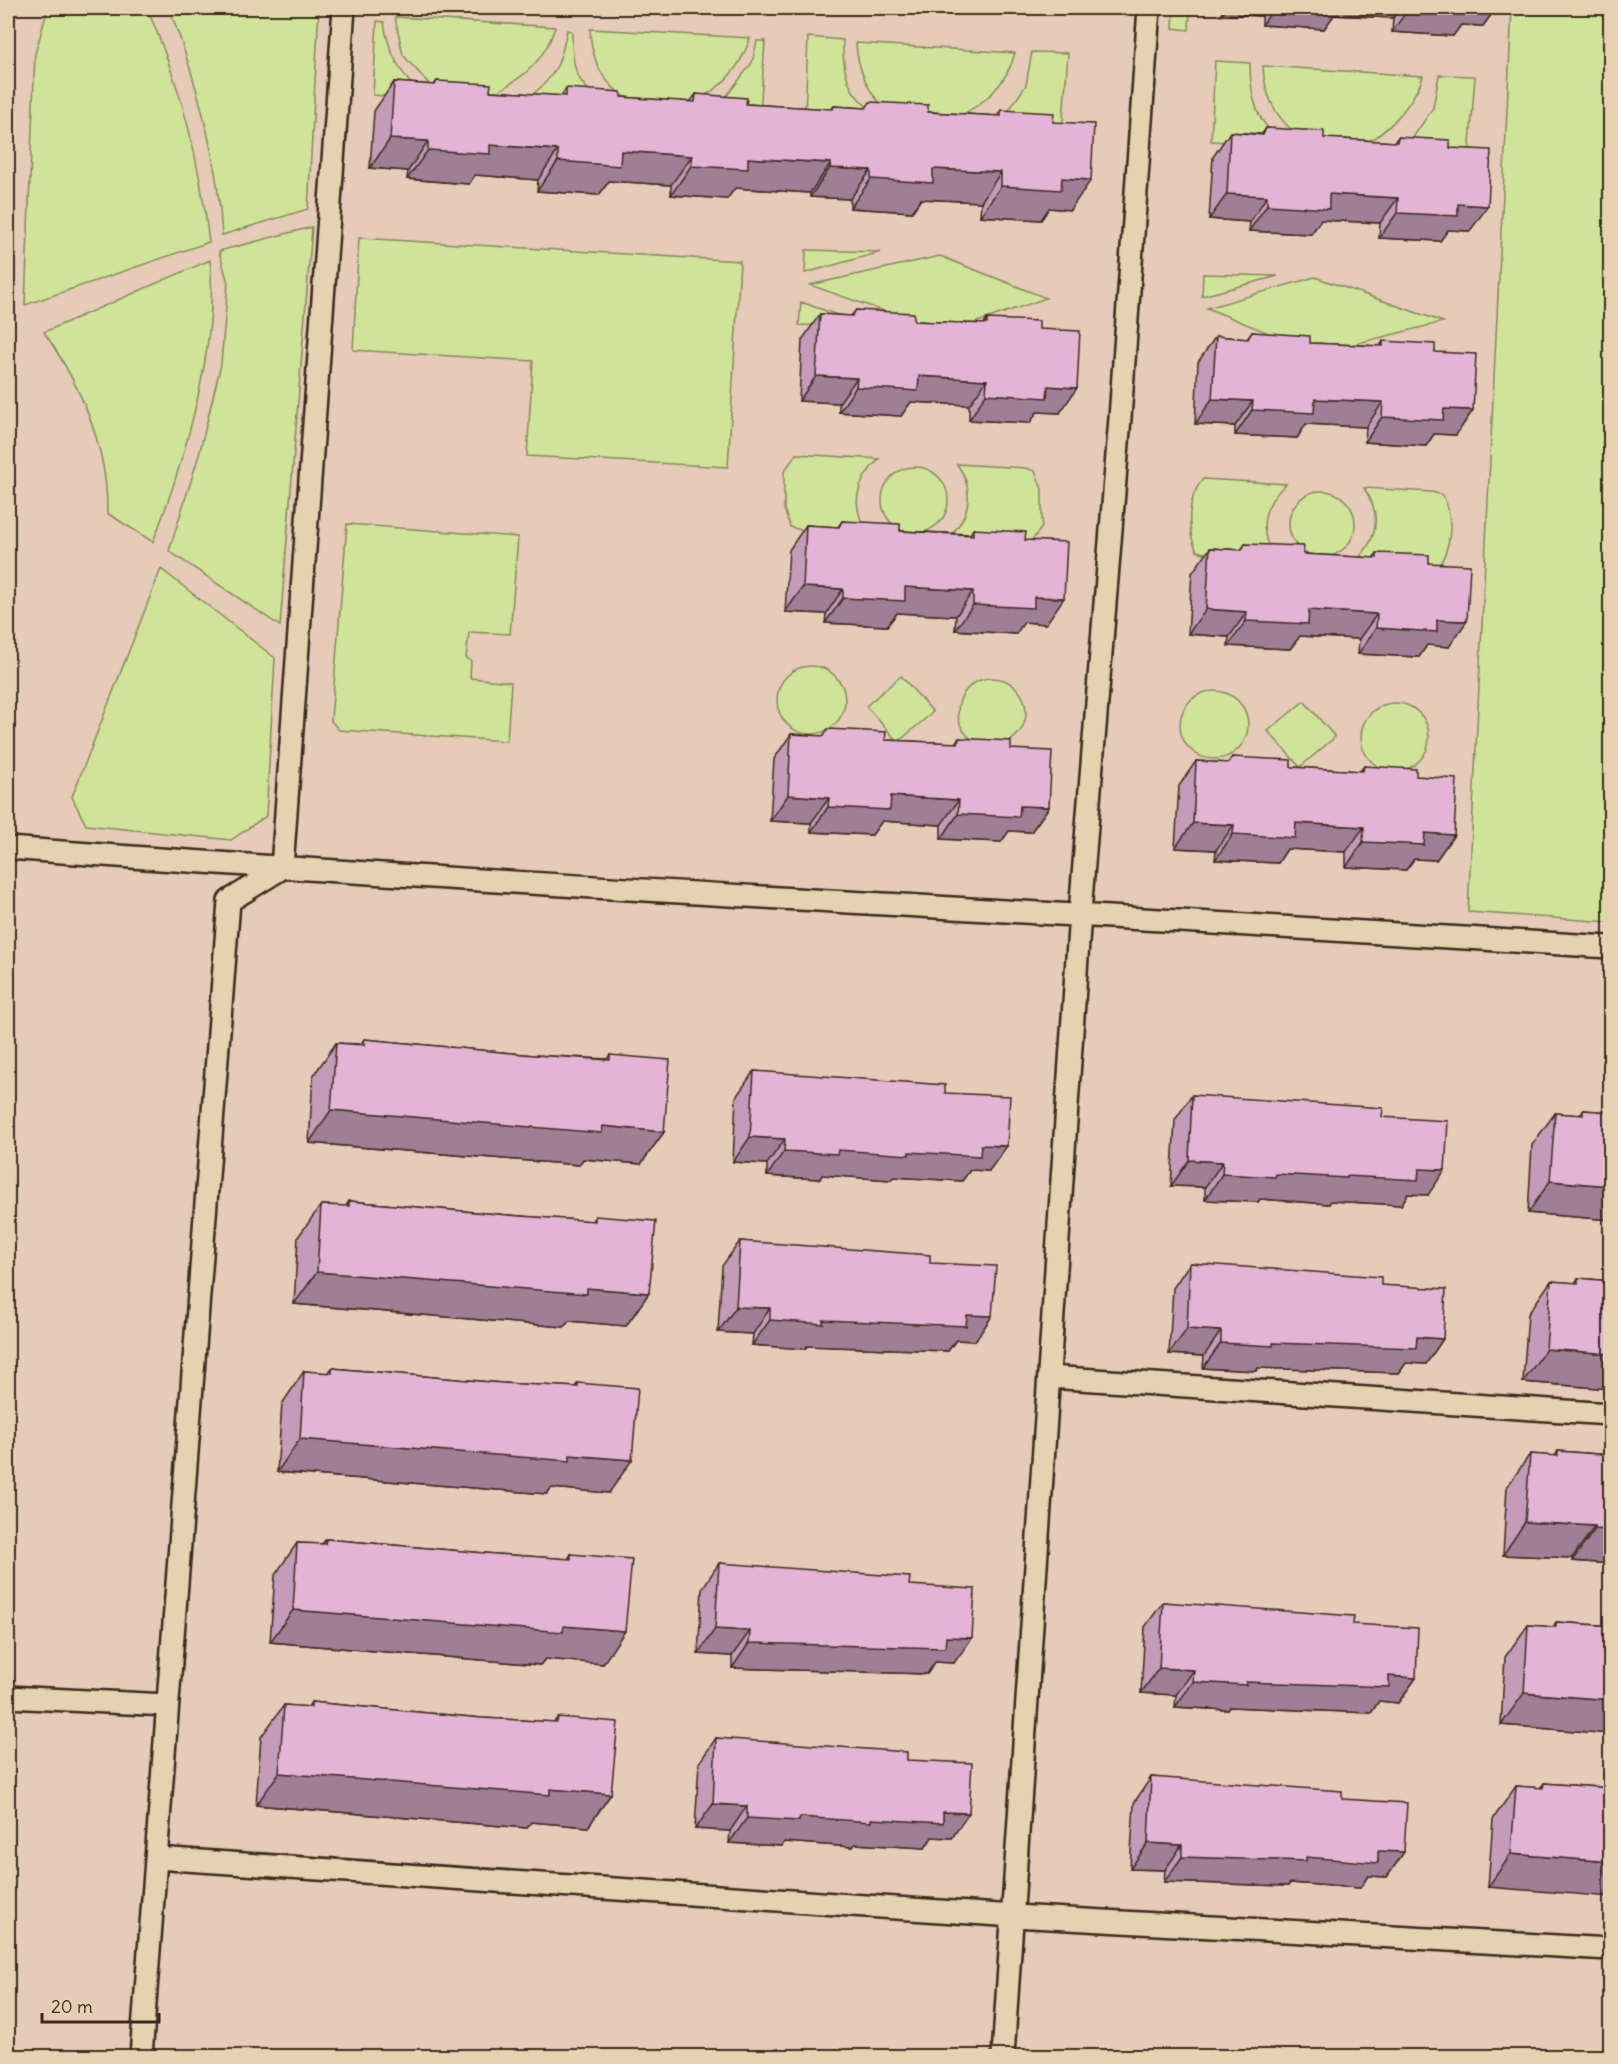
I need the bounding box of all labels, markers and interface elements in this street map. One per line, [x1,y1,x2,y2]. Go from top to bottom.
scale bar [42,1986,159,2024]
text: 20 m [51,1995,93,2018]

